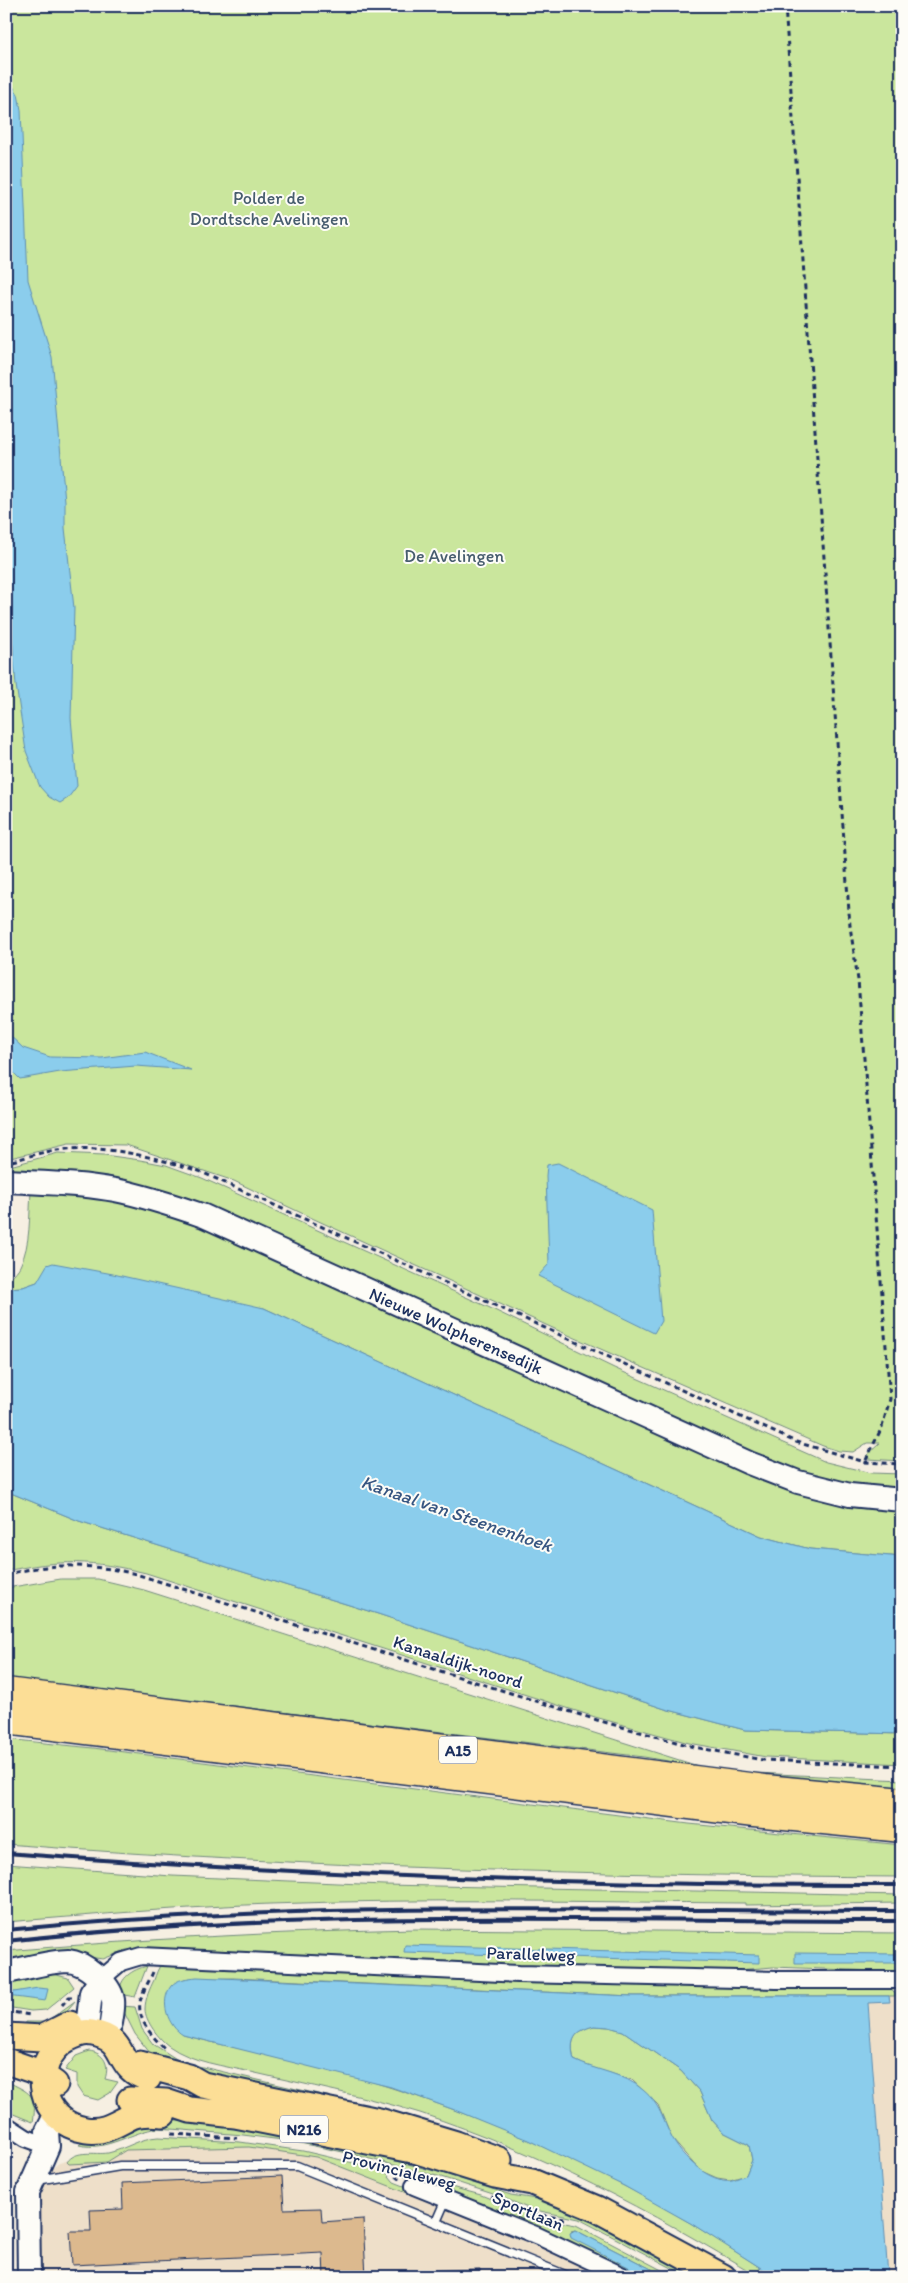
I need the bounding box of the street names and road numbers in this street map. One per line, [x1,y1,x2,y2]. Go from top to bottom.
street label: Nieuwe Wolpherensedijk [366,1283,547,1380]
street label: Kanaaldijk-noord [390,1631,526,1693]
road number: A15 [439,1736,477,1764]
street label: Parallelweg [486,1941,577,1967]
road number: N216 [280,2116,328,2142]
street label: Provincialeweg [340,2145,459,2195]
street label: Sportlaan [489,2186,567,2236]

